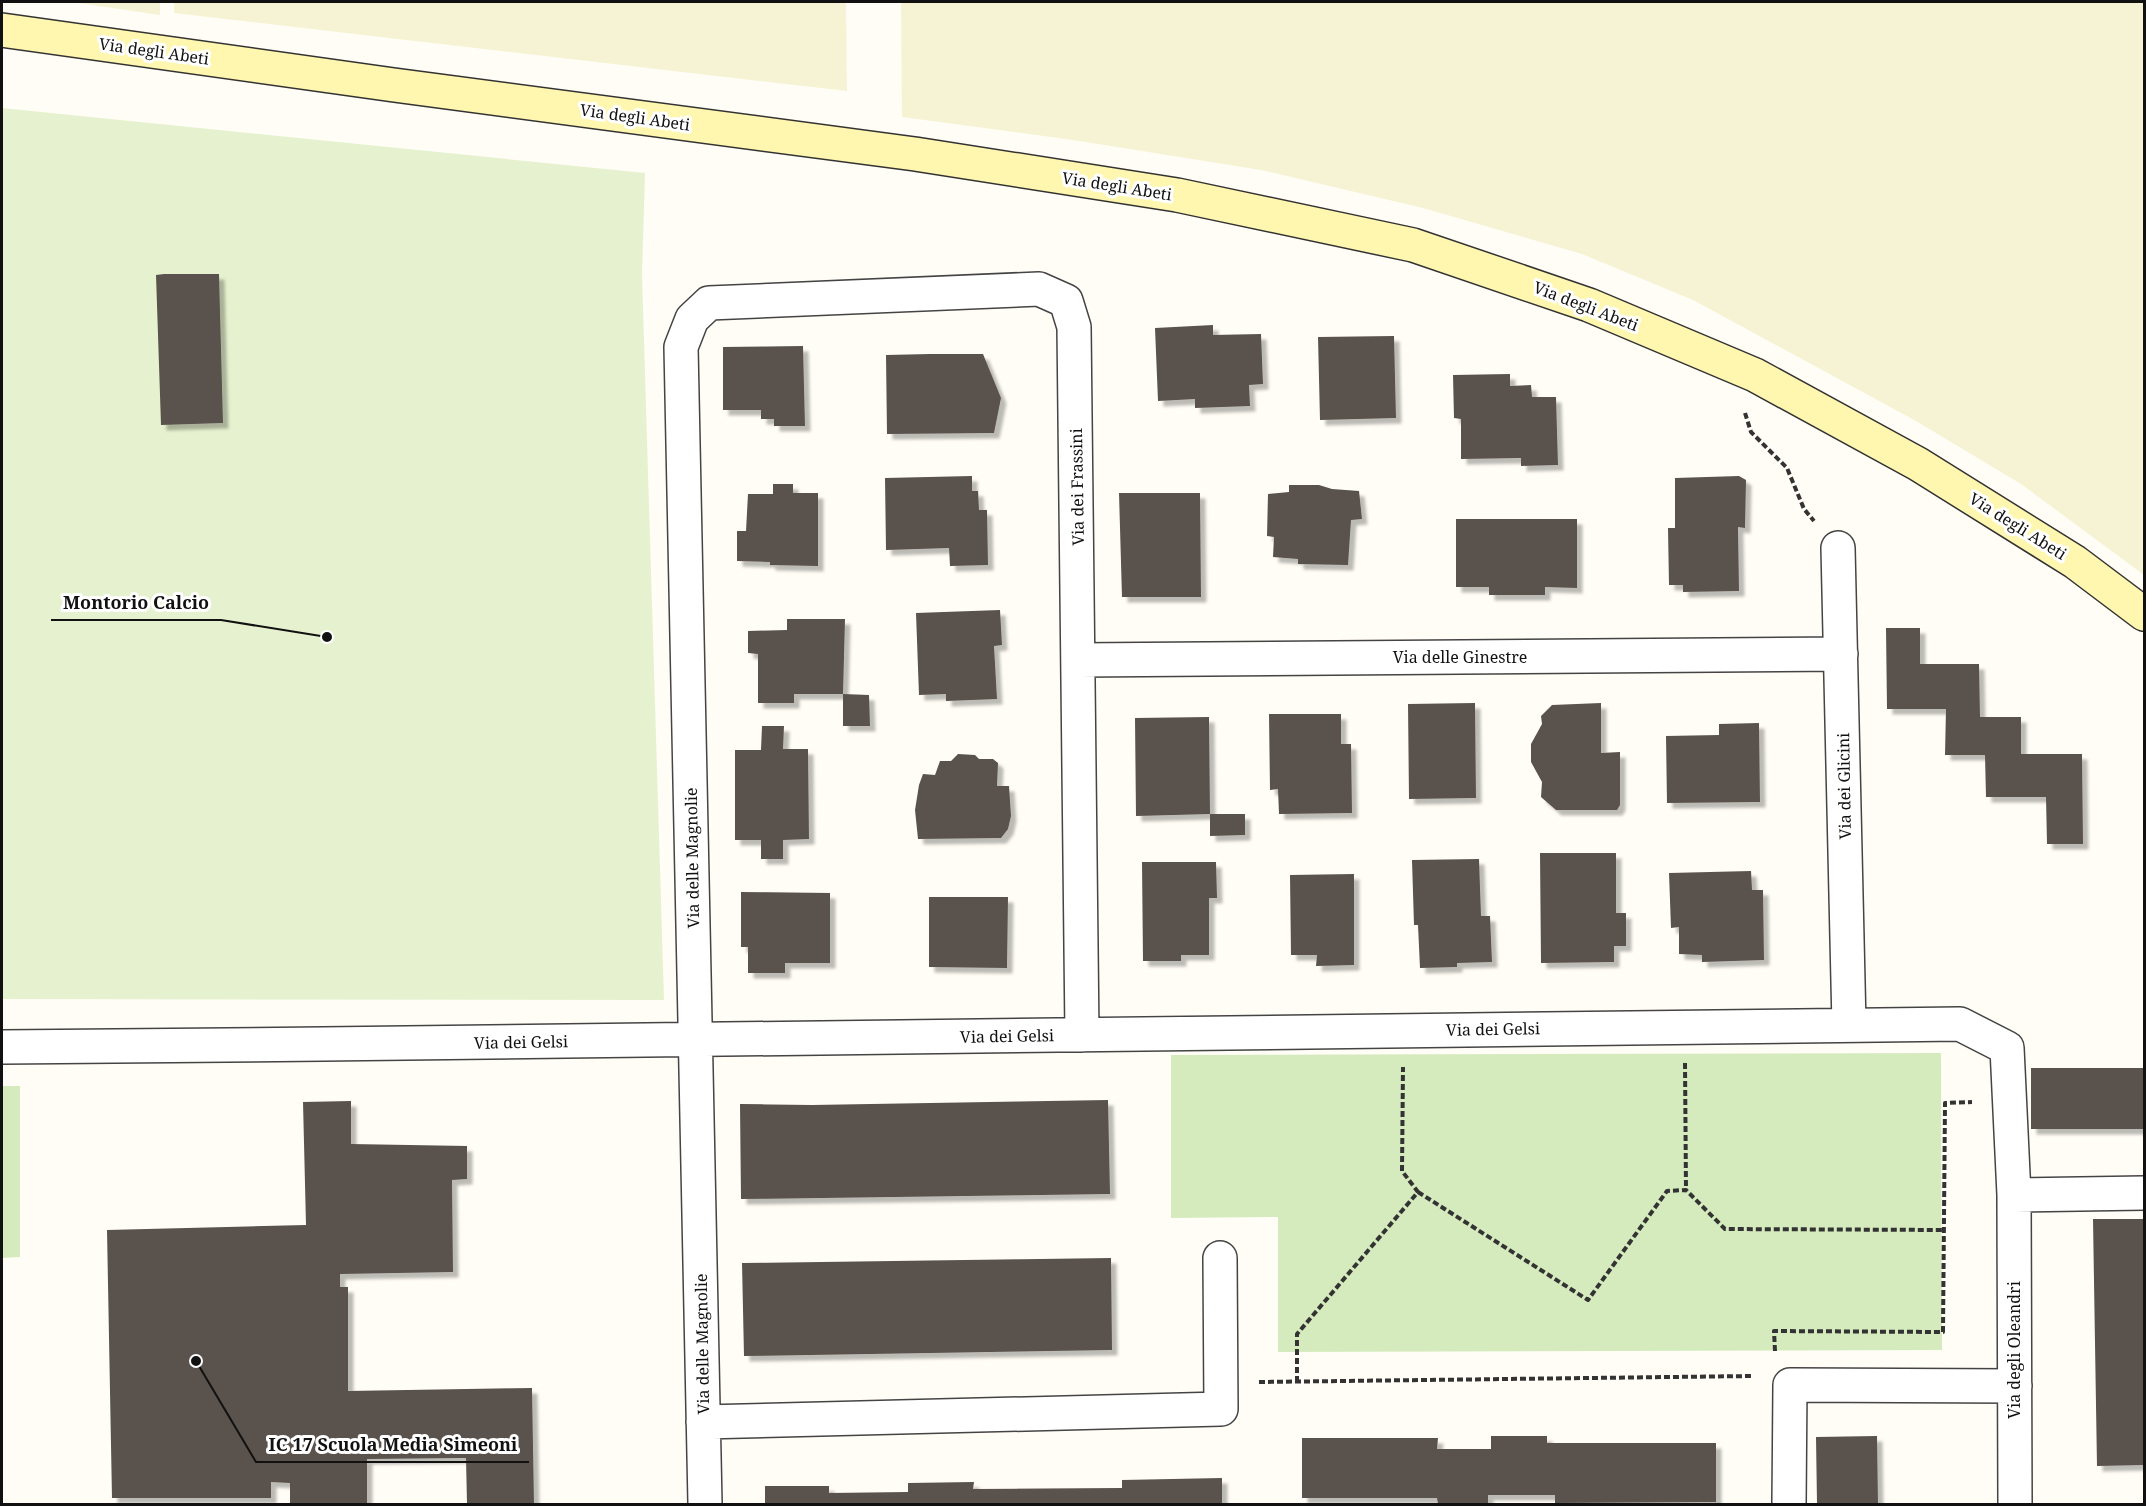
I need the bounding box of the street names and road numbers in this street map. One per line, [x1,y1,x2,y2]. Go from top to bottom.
street label: Via degli Abeti [98,32,210,70]
street label: Via degli Abeti [579,98,691,136]
street label: Via degli Abeti [1061,166,1173,206]
street label: Via degli Abeti [1530,276,1642,336]
street label: Via dei Frassini [1065,428,1089,546]
street label: Via degli Abeti [1965,487,2071,565]
street label: Via delle Ginestre [1393,646,1527,668]
street label: Via dei Glicini [1832,732,1856,840]
street label: Via delle Magnolie [680,787,704,929]
street label: Via dei Gelsi [1446,1017,1540,1041]
street label: Via dei Gelsi [960,1024,1054,1048]
street label: Via dei Gelsi [474,1030,568,1054]
street label: Via delle Magnolie [690,1273,714,1415]
street label: Via degli Oleandri [2003,1281,2025,1419]

